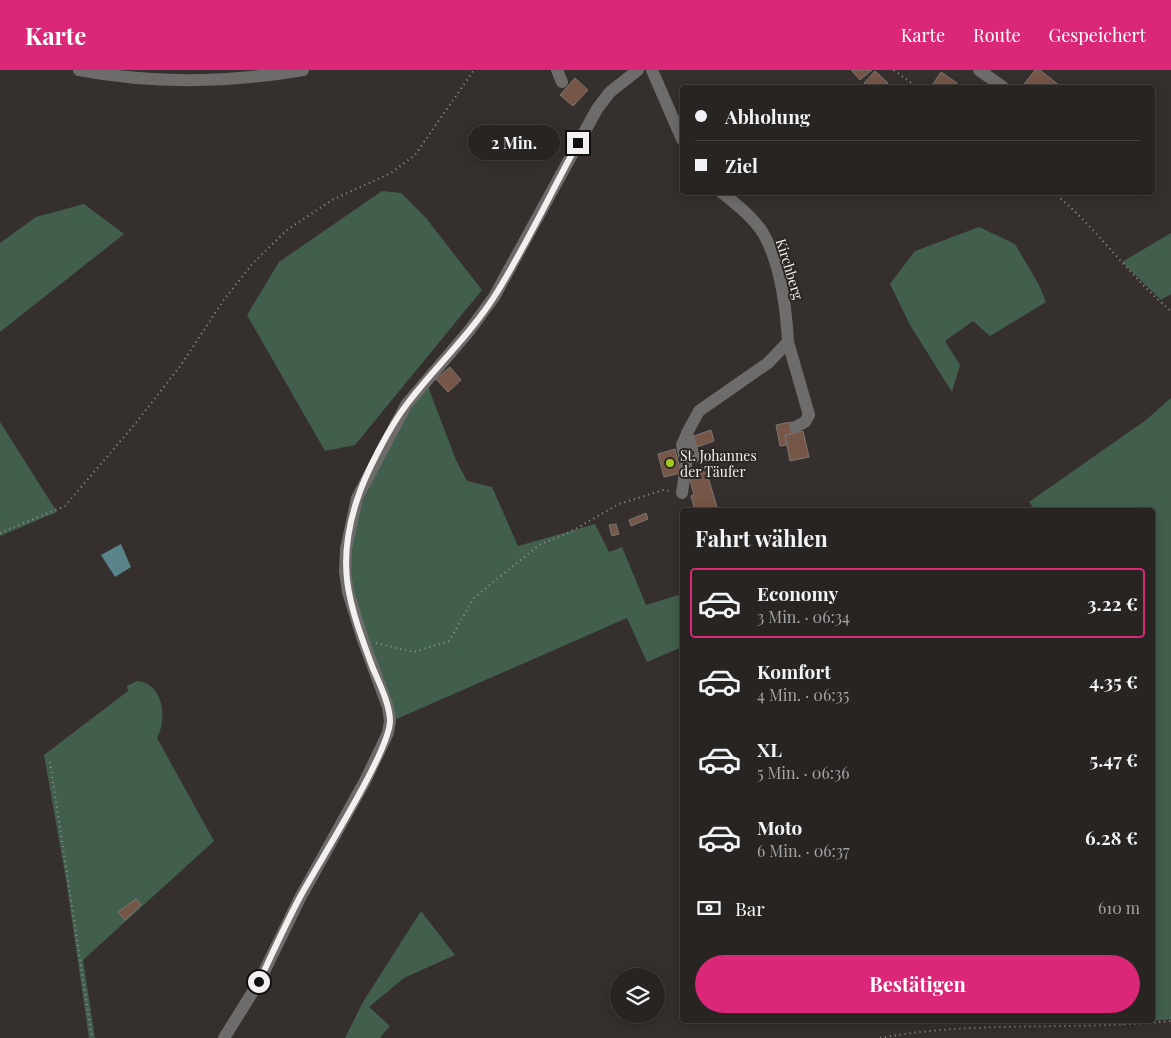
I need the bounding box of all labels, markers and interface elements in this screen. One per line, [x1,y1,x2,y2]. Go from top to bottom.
text: Karte [25,19,86,51]
text: Karte [901,23,945,47]
text: Route [973,23,1021,47]
text: Gespeichert [1049,23,1146,47]
text: Abholung [725,103,810,129]
callout: 2 Min. [468,126,560,160]
text: 2 Min. [491,132,537,153]
route end [567,132,589,154]
text: Ziel [725,152,758,178]
street label: Kirchberg [772,236,808,302]
place label: St. Johannes der Täufer [680,446,757,481]
marker: St. Johannes der Täufer [664,457,676,469]
text: Fahrt wählen [695,523,828,553]
text: Economy [757,580,838,606]
icon: car [697,581,742,626]
text: 3.22 € [1087,590,1138,616]
text: 3 Min. · 06:34 [757,606,850,627]
text: Komfort [757,658,831,684]
icon: car [697,659,742,704]
text: 4.35 € [1089,668,1138,694]
text: 4 Min. · 06:35 [757,684,849,705]
text: XL [757,736,782,762]
icon: car [697,737,742,782]
text: 5.47 € [1090,746,1138,772]
text: 5 Min. · 06:36 [757,762,849,783]
text: Moto [757,814,802,840]
icon: car [697,815,742,860]
text: 6.28 € [1085,824,1138,850]
text: 6 Min. · 06:37 [757,840,850,861]
icon: cash [695,894,723,922]
text: Bar [735,895,765,921]
text: 610 m [1098,897,1140,918]
button: Bestätigen [695,955,1140,1013]
map controls [610,968,665,1023]
button: layers [610,968,665,1023]
route start [248,971,270,993]

